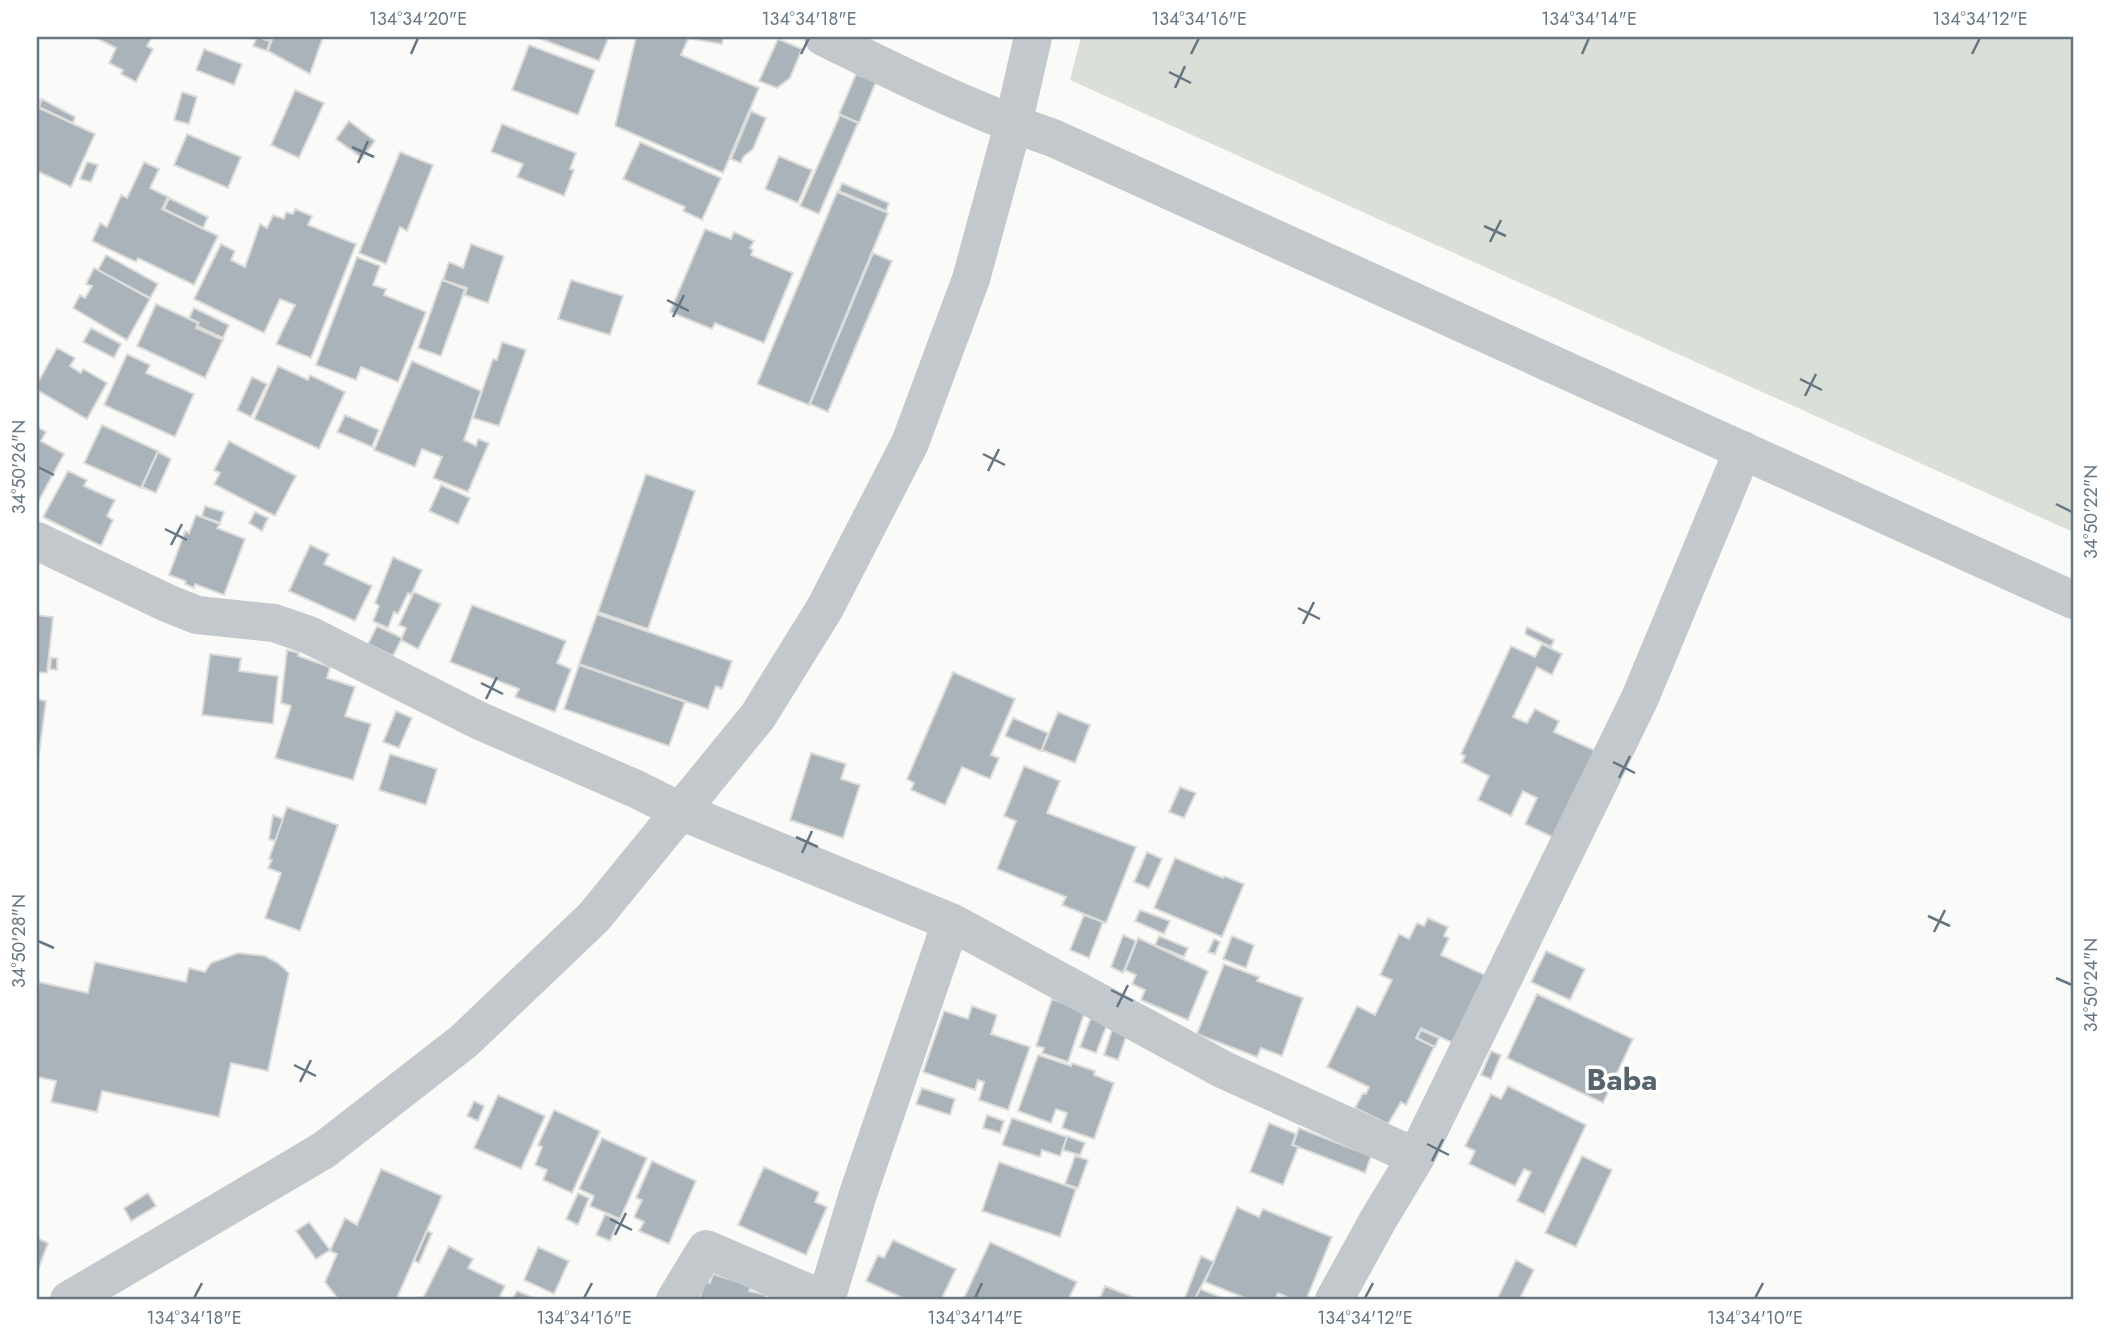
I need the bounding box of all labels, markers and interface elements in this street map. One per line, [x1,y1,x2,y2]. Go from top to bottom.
text: 134°34'20"E [369,6,467,32]
text: 134°34'18"E [761,6,857,32]
text: 134°34'16"E [1151,6,1247,32]
text: 134°34'14"E [1541,6,1637,32]
text: 134°34'12"E [1932,6,2028,32]
text: 34°50'26"N [6,420,32,514]
text: 34°50'22"N [2078,465,2104,559]
text: 34°50'28"N [6,894,32,988]
text: 34°50'24"N [2078,938,2104,1032]
district label: Baba [1587,1058,1657,1101]
text: 134°34'18"E [146,1305,242,1331]
text: 134°34'16"E [536,1305,632,1331]
text: 134°34'14"E [927,1305,1023,1331]
text: 134°34'12"E [1317,1305,1413,1331]
text: 134°34'10"E [1707,1305,1803,1331]

